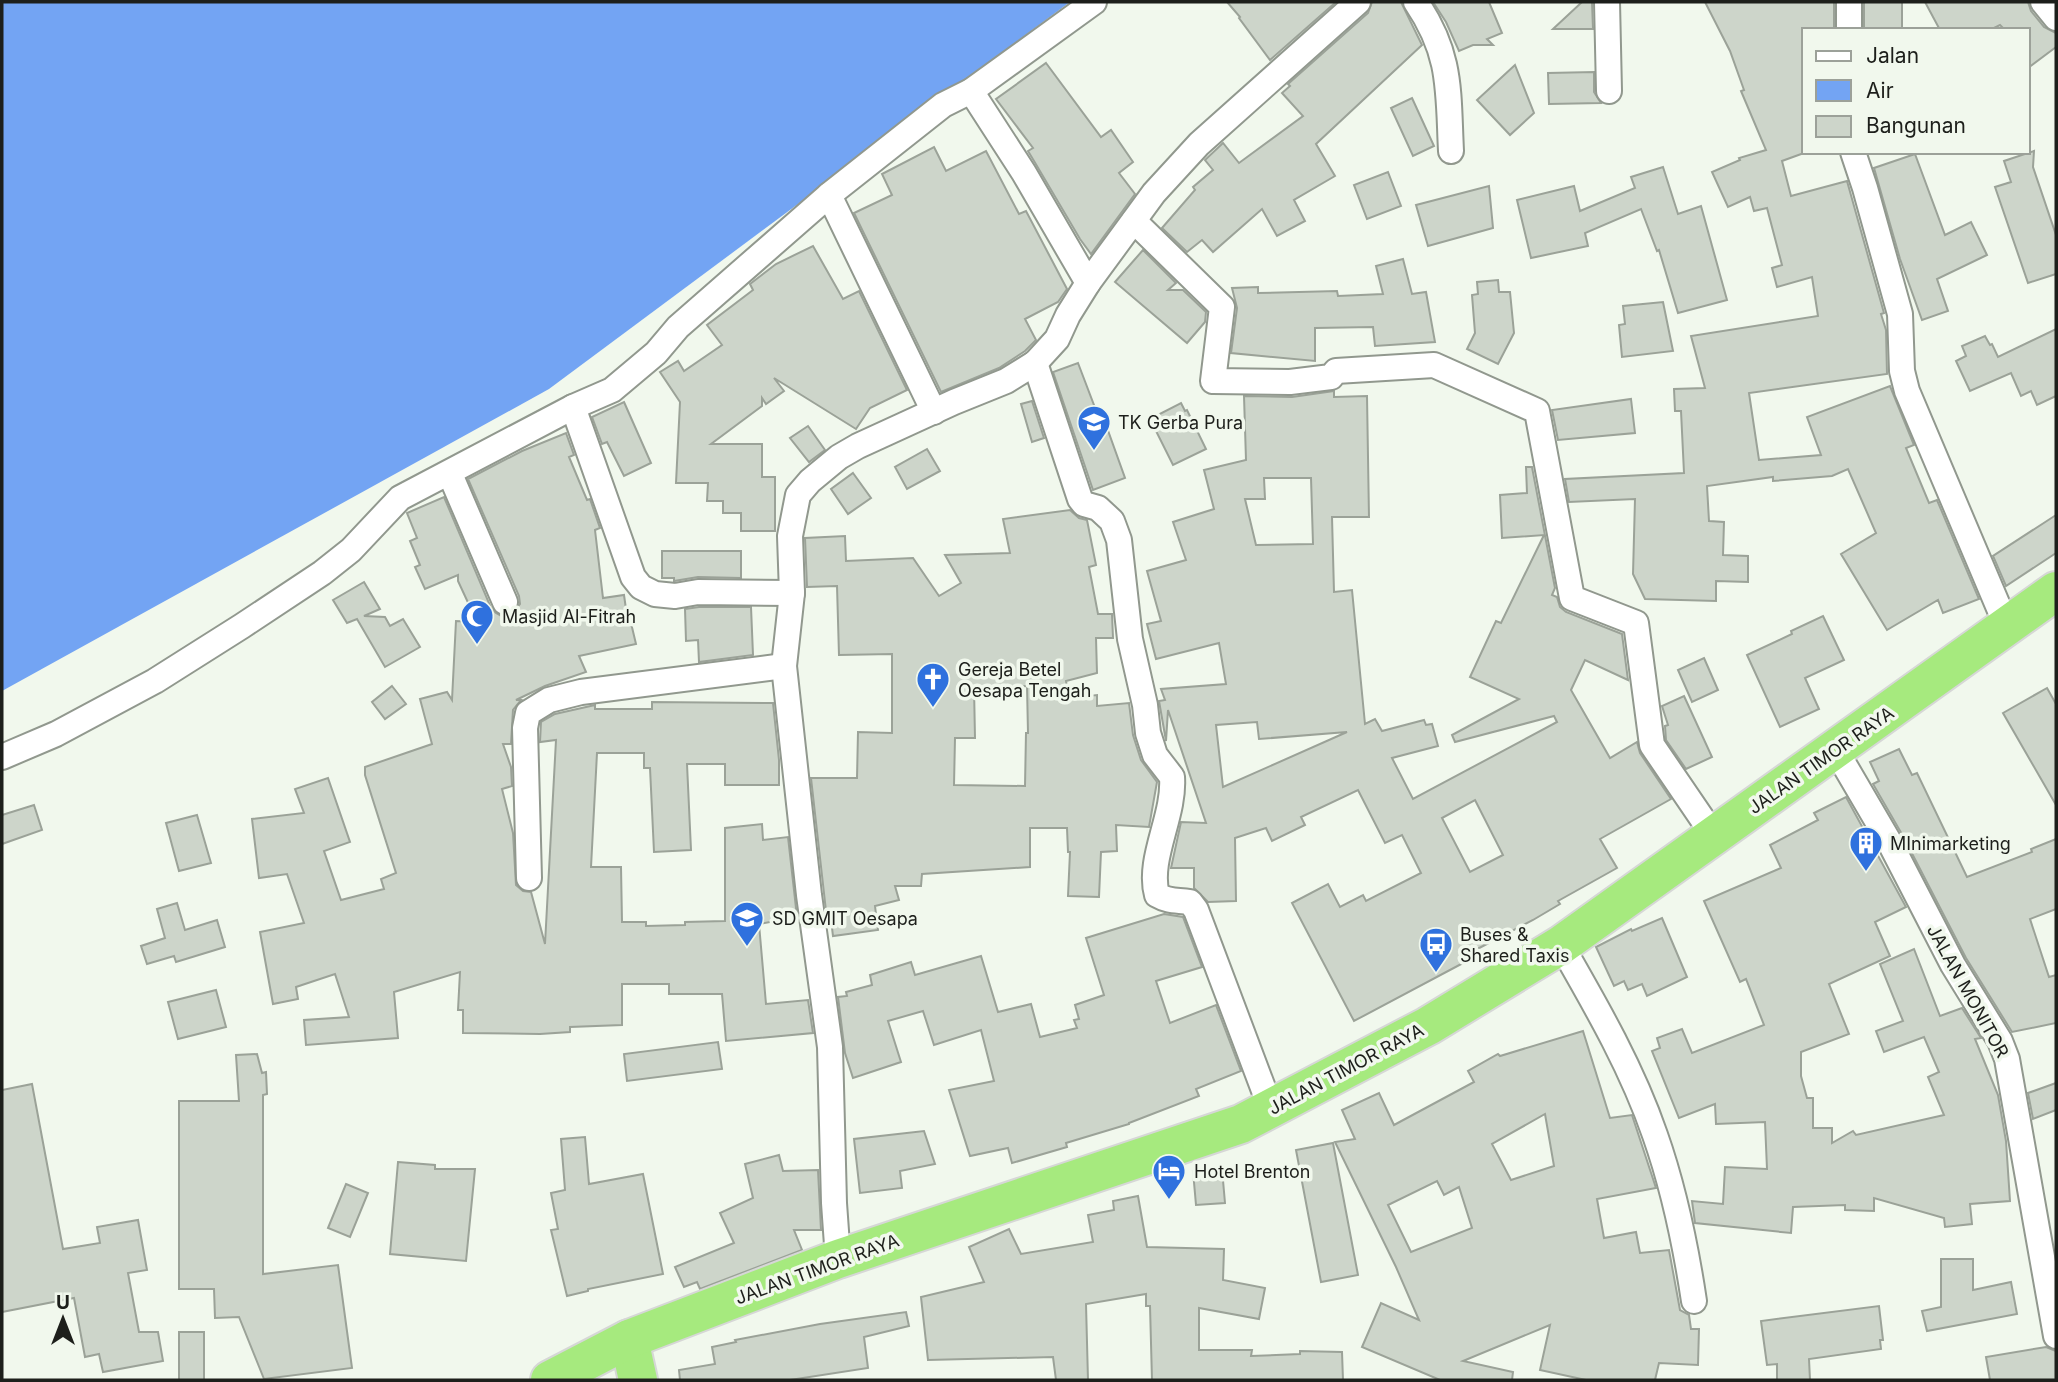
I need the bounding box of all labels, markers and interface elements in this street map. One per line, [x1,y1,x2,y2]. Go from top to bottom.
legend [1802,28,2030,154]
text: Jalan [1866,43,1919,68]
text: Air [1866,78,1894,103]
text: Bangunan [1866,113,1966,138]
school or university icon: TK Gerba Pura [1075,403,1113,452]
place label: TK Gerba Pura [1118,412,1243,433]
mosque icon: Masjid Al-Fitrah [458,597,496,646]
place label: Masjid Al-Fitrah [502,606,636,627]
place label: Gereja Betel Oesapa Tengah [958,659,1091,701]
church icon: Gereja Betel Oesapa Tengah [914,660,952,709]
street label: JALAN TIMOR RAYA [1744,702,1898,818]
building icon: MInimarketing [1847,824,1885,873]
place label: MInimarketing [1890,833,2011,854]
school or university icon: SD GMIT Oesapa [728,899,766,948]
place label: SD GMIT Oesapa [772,908,918,929]
street label: JALAN MONITOR [1923,921,2013,1061]
place label: Buses & Shared Taxis [1460,924,1569,966]
bus stop icon: Buses & Shared Taxis [1417,925,1455,974]
street label: JALAN TIMOR RAYA [1265,1019,1427,1119]
hotel icon: Hotel Brenton [1150,1152,1188,1201]
place label: Hotel Brenton [1194,1161,1310,1182]
street label: JALAN TIMOR RAYA [732,1230,902,1308]
north arrow [28,1284,98,1354]
text: U [56,1291,70,1314]

